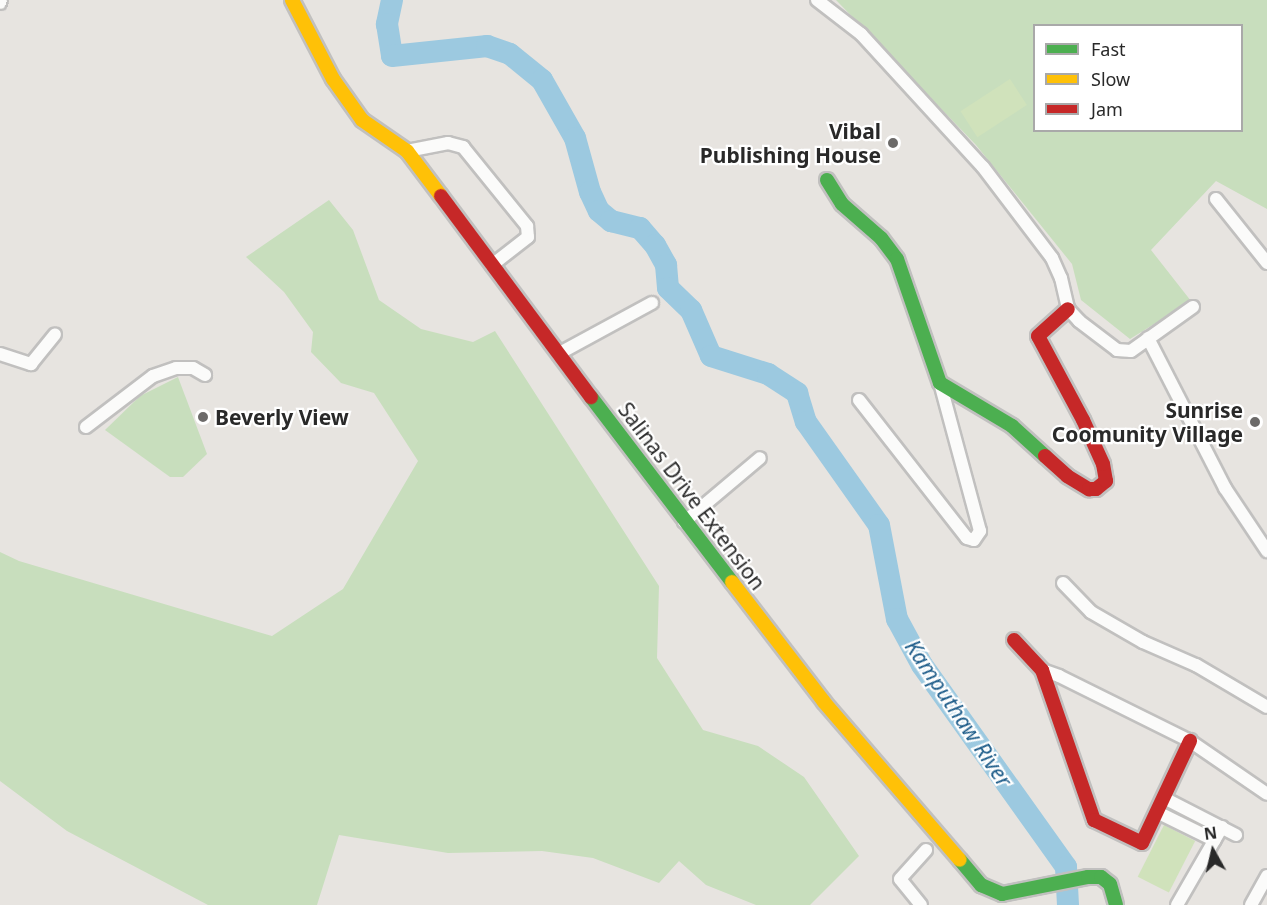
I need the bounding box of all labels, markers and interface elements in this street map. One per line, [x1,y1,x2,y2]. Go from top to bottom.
legend [1033,24,1243,132]
text: Fast [1091,37,1126,61]
text: Slow [1091,67,1130,91]
text: Jam [1091,97,1123,121]
place label: Vibal Publishing House [700,118,881,168]
marker: Vibal Publishing House [886,136,900,150]
street label: Salinas Drive Extension [613,397,771,595]
place label: Sunrise Coomunity Village [1052,397,1243,447]
place label: Beverly View [215,404,349,430]
marker: Beverly View [196,410,210,424]
marker: Sunrise Coomunity Village [1248,415,1262,429]
water label: Kamputhaw River [900,634,1018,792]
north arrow [1183,821,1243,881]
text: N [1203,821,1218,845]

